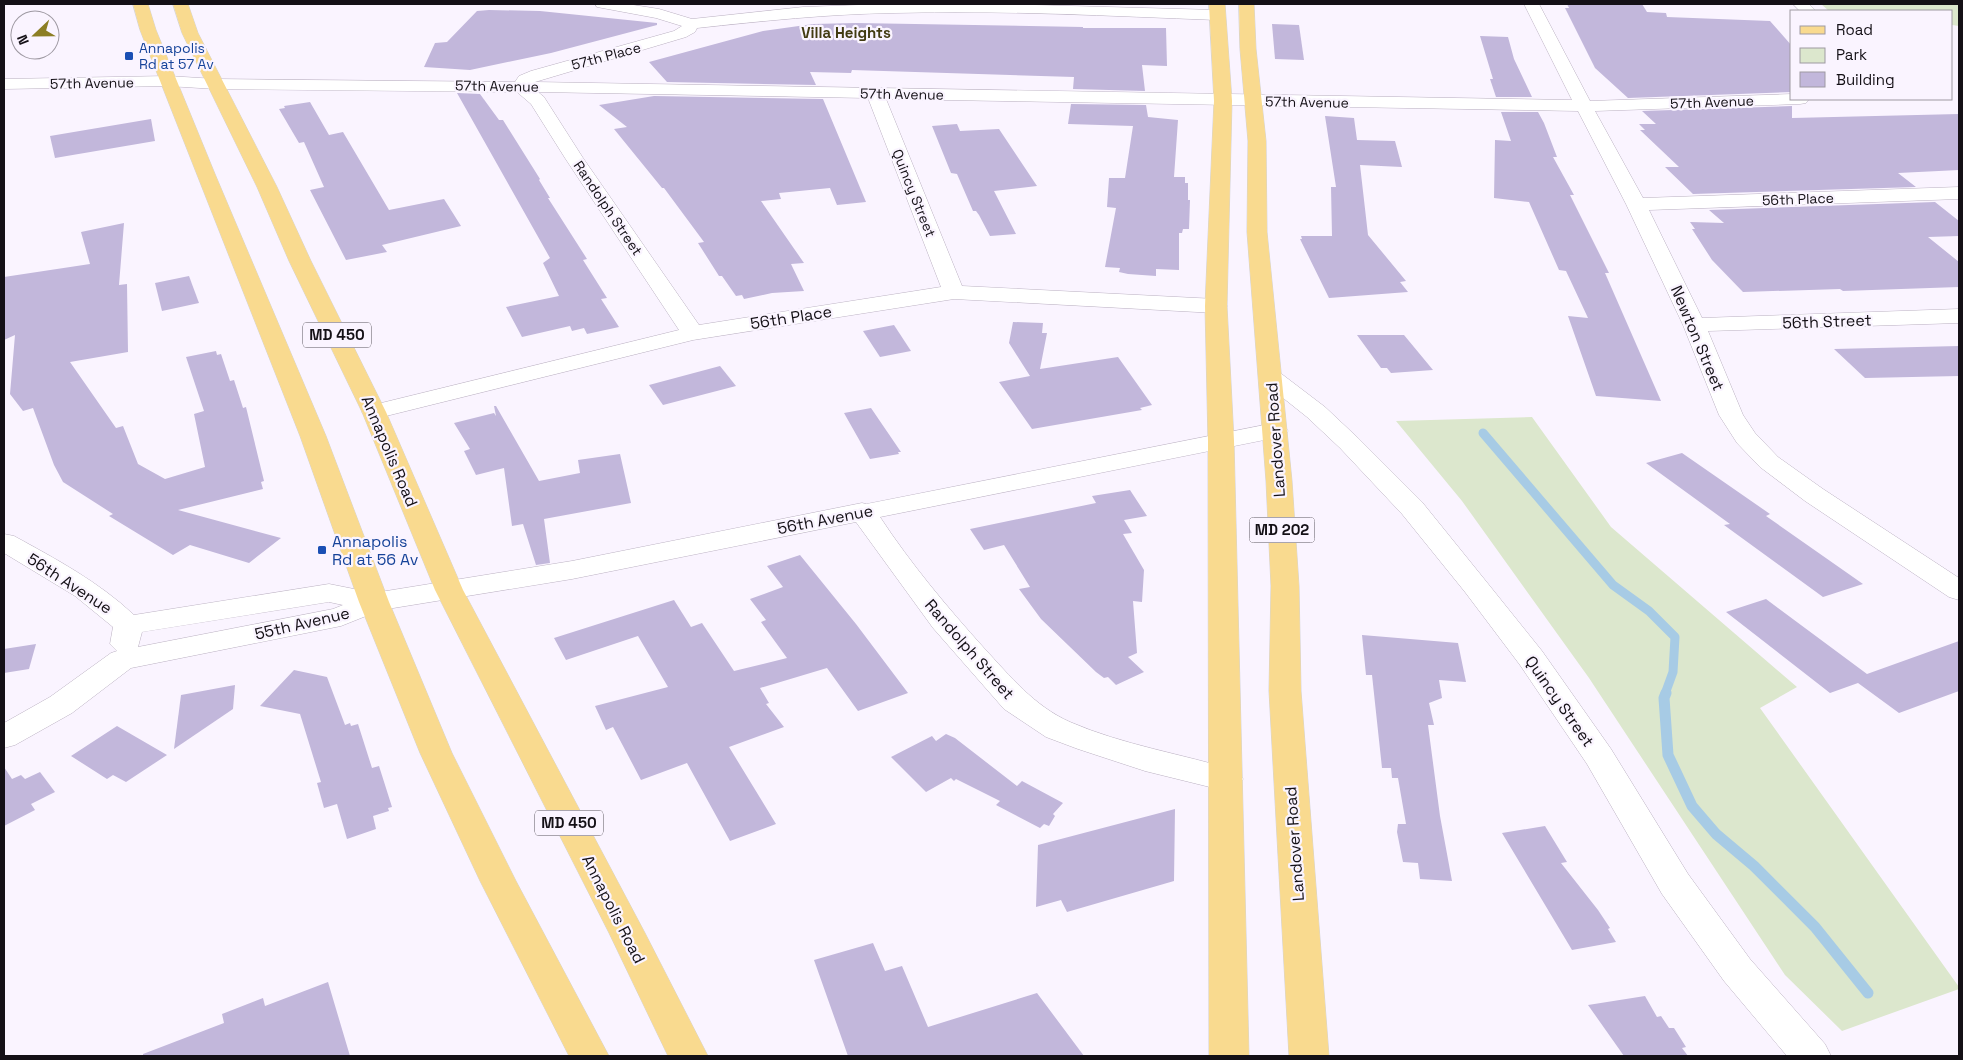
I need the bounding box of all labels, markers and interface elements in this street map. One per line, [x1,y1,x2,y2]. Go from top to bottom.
north arrow [10,10,60,60]
legend [1790,10,1953,100]
text: Road [1836,20,1873,39]
district label: Villa Heights [801,23,891,42]
text: N [13,32,33,48]
street label: 57th Place [569,38,643,74]
place label: Annapolis Rd at 57 Av [139,39,214,73]
text: Park [1836,45,1867,64]
marker: Annapolis Rd at 57 Av [123,50,135,62]
text: Building [1836,70,1895,89]
street label: 57th Avenue [50,73,134,93]
street label: 57th Avenue [455,76,539,96]
street label: 57th Avenue [860,84,944,104]
street label: 57th Avenue [1265,92,1349,112]
street label: 57th Avenue [1670,92,1754,112]
street label: Quincy Street [888,146,940,240]
street label: Randolph Street [570,157,646,259]
street label: 56th Place [1762,189,1834,209]
street label: Newton Street [1666,282,1729,394]
street label: 56th Place [749,301,833,334]
street label: 56th Street [1782,309,1872,334]
road number: MD 450 [303,322,371,348]
street label: Landover Road [1261,382,1290,498]
street label: Annapolis Road [357,392,422,510]
street label: 56th Avenue [776,500,875,539]
road number: MD 202 [1250,518,1314,542]
place label: Annapolis Rd at 56 Av [332,531,419,570]
marker: Annapolis Rd at 56 Av [316,544,328,556]
street label: 56th Avenue [23,548,116,619]
street label: Randolph Street [920,595,1019,704]
street label: 55th Avenue [253,602,352,645]
street label: Quincy Street [1520,652,1599,751]
street label: Landover Road [1280,786,1309,902]
road number: MD 450 [535,810,603,836]
street label: Annapolis Road [577,852,650,967]

